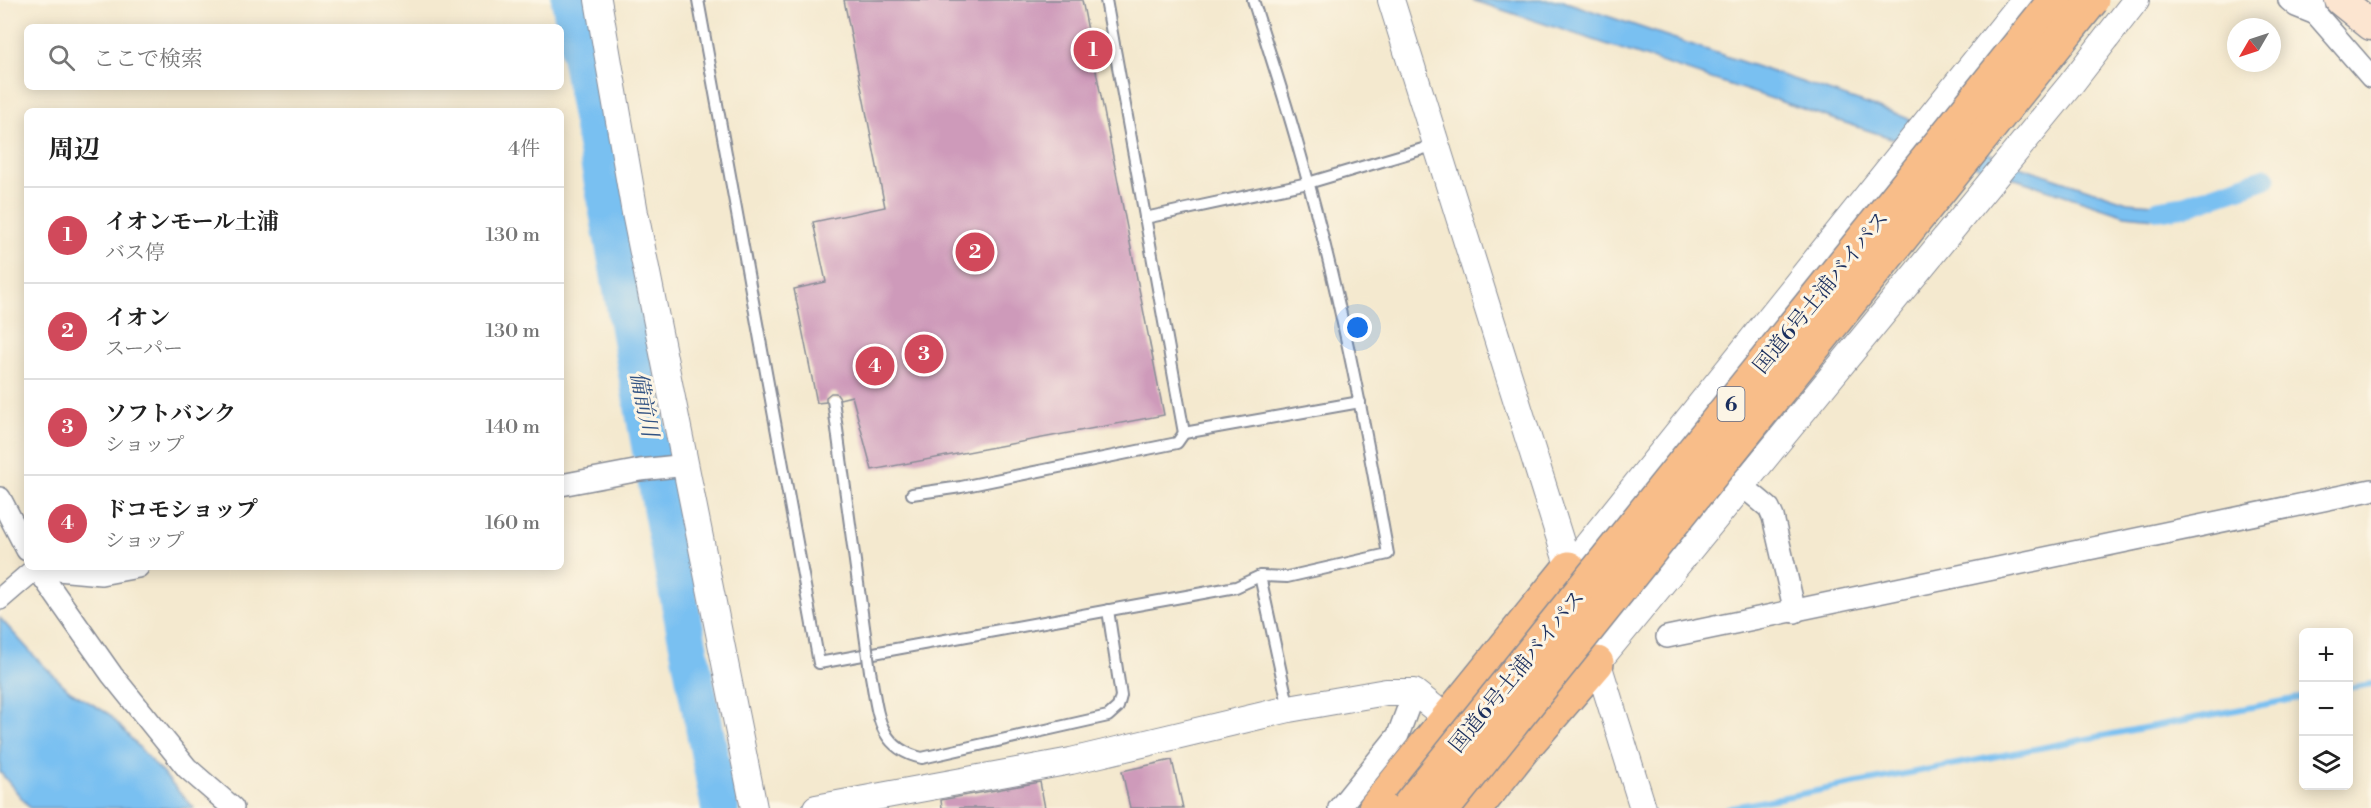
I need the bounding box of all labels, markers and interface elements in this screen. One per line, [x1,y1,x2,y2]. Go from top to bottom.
north arrow [2227,18,2281,72]
search box [24,24,564,90]
pin: 1 [1074,28,1112,72]
icon: search [45,41,78,74]
text: ここで検索 [93,46,203,73]
text: 周辺 [48,134,100,166]
text: 4件 [508,137,540,162]
street label: 国道6号土浦バイパス [1748,206,1895,379]
text: イオンモール土浦 [105,209,279,236]
text: 1 [63,223,72,248]
text: 130 m [485,223,540,248]
pin: 2 [956,230,994,274]
text: バス停 [105,241,165,266]
text: イオン [105,305,170,332]
your location [1343,313,1372,342]
text: 2 [61,319,74,344]
text: 130 m [485,319,540,344]
pin: 3 [904,332,944,376]
text: スーパー [105,337,183,362]
pin: 4 [856,344,894,388]
water label: 備前川 [624,369,663,441]
road number: 6 [1718,387,1744,421]
text: ソフトバンク [105,401,236,428]
text: 3 [61,415,74,440]
text: 140 m [485,415,540,440]
text: ショップ [105,433,185,458]
text: ドコモショップ [105,497,258,524]
text: 4 [61,511,74,536]
text: 160 m [485,511,540,536]
text: ショップ [105,529,185,554]
street label: 国道6号土浦バイパス [1444,585,1591,758]
map controls [2299,628,2353,790]
button: + [2299,628,2353,682]
button: − [2299,682,2353,736]
button: layers [2299,736,2353,790]

